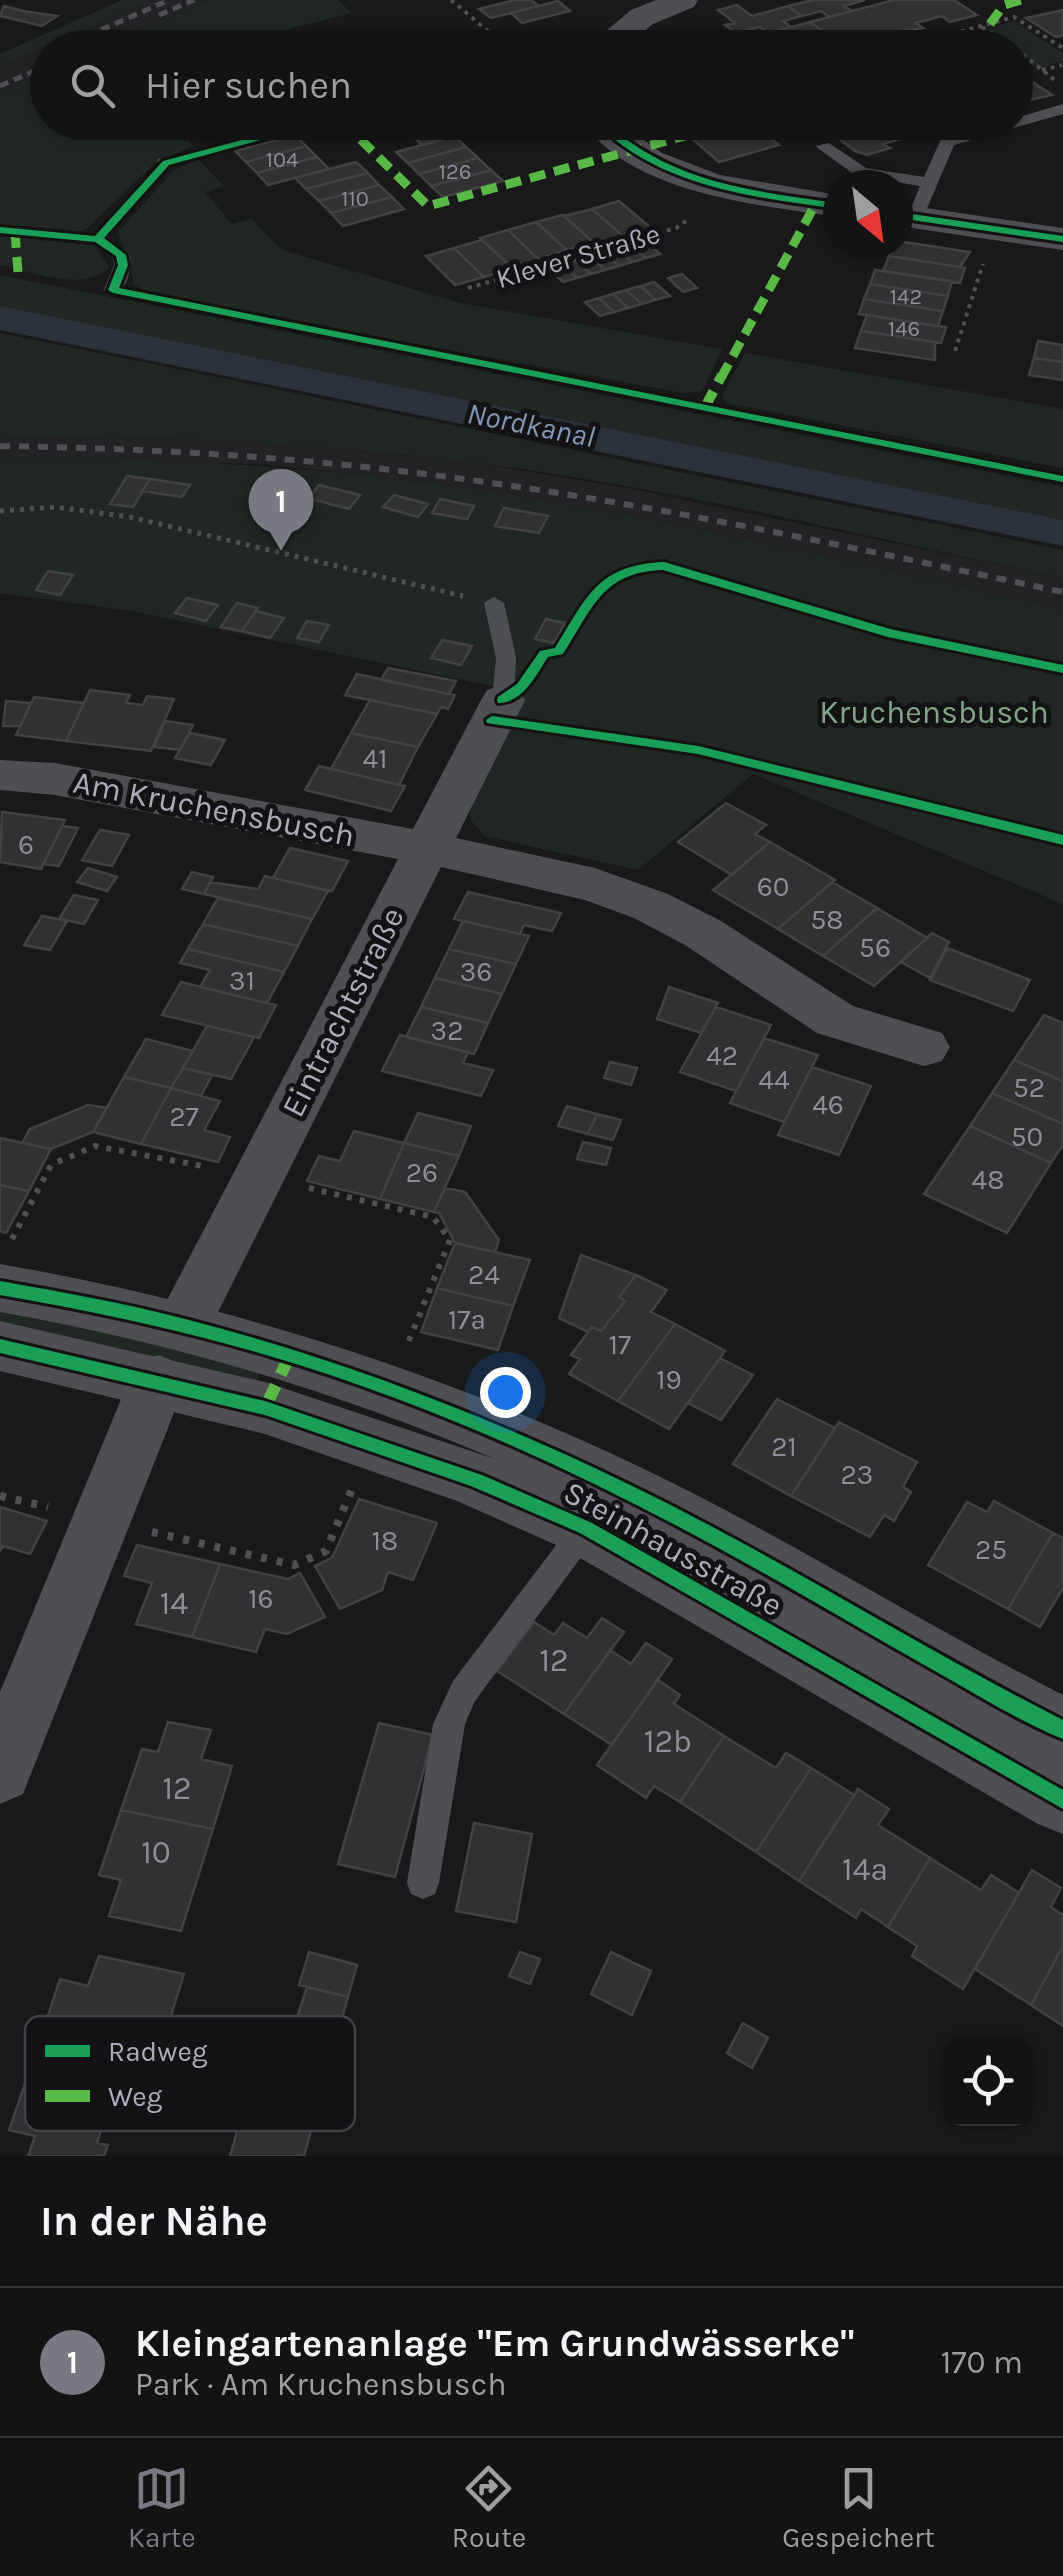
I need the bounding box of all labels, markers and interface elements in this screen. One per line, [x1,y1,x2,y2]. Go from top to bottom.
search box [30,30,1033,140]
icon: search [65,58,120,113]
text: Hier suchen [145,63,352,108]
house number: 104 [266,147,298,173]
house number: 126 [439,159,471,185]
north arrow [823,170,913,260]
house number: 110 [341,186,369,212]
street label: Klever Straße [492,217,664,295]
house number: 142 [890,284,922,310]
house number: 146 [888,316,920,342]
water label: Nordkanal [464,395,598,455]
pin: 1 [248,468,314,551]
park label: Kruchensbusch [819,694,1049,731]
house number: 41 [363,742,387,775]
street label: Am Kruchensbusch [70,764,358,854]
house number: 6 [18,828,34,861]
house number: 60 [757,870,789,903]
street label: Eintrachtstraße [274,901,412,1123]
house number: 58 [810,903,844,936]
house number: 56 [859,931,891,964]
house number: 36 [460,955,492,988]
house number: 31 [229,964,255,997]
house number: 32 [431,1014,463,1047]
house number: 42 [706,1039,738,1072]
house number: 44 [758,1063,790,1096]
house number: 52 [1013,1071,1045,1104]
house number: 46 [812,1088,844,1121]
house number: 27 [169,1100,199,1133]
house number: 50 [1011,1120,1043,1153]
house number: 26 [406,1156,438,1189]
house number: 48 [972,1163,1004,1196]
house number: 24 [468,1258,500,1291]
house number: 17a [448,1303,486,1336]
house number: 17 [609,1328,631,1361]
house number: 19 [656,1363,682,1396]
your location [480,1367,531,1418]
house number: 21 [771,1430,797,1463]
house number: 23 [841,1458,873,1491]
street label: Steinhausstraße [557,1474,789,1624]
house number: 18 [372,1524,398,1557]
house number: 25 [975,1533,1007,1566]
house number: 16 [248,1582,274,1615]
house number: 14 [160,1585,188,1622]
house number: 12 [539,1642,569,1679]
house number: 12b [644,1723,692,1760]
house number: 12 [162,1770,192,1807]
house number: 10 [141,1834,171,1871]
house number: 14a [842,1851,888,1888]
legend [25,2016,355,2131]
text: Radweg [108,2035,208,2068]
map controls [943,2036,1033,2126]
button: locate [943,2036,1033,2126]
text: Weg [108,2080,163,2113]
text: In der Nähe [40,2196,268,2246]
text: Kleingartenanlage "Em Grundwässerke" [135,2321,855,2366]
text: 1 [67,2344,78,2381]
text: 170 m [941,2344,1023,2381]
text: Park · Am Kruchensbusch [135,2366,507,2403]
tab: Karte [128,2461,196,2554]
tab: Route [452,2461,526,2554]
tab: Gespeichert [782,2461,935,2554]

